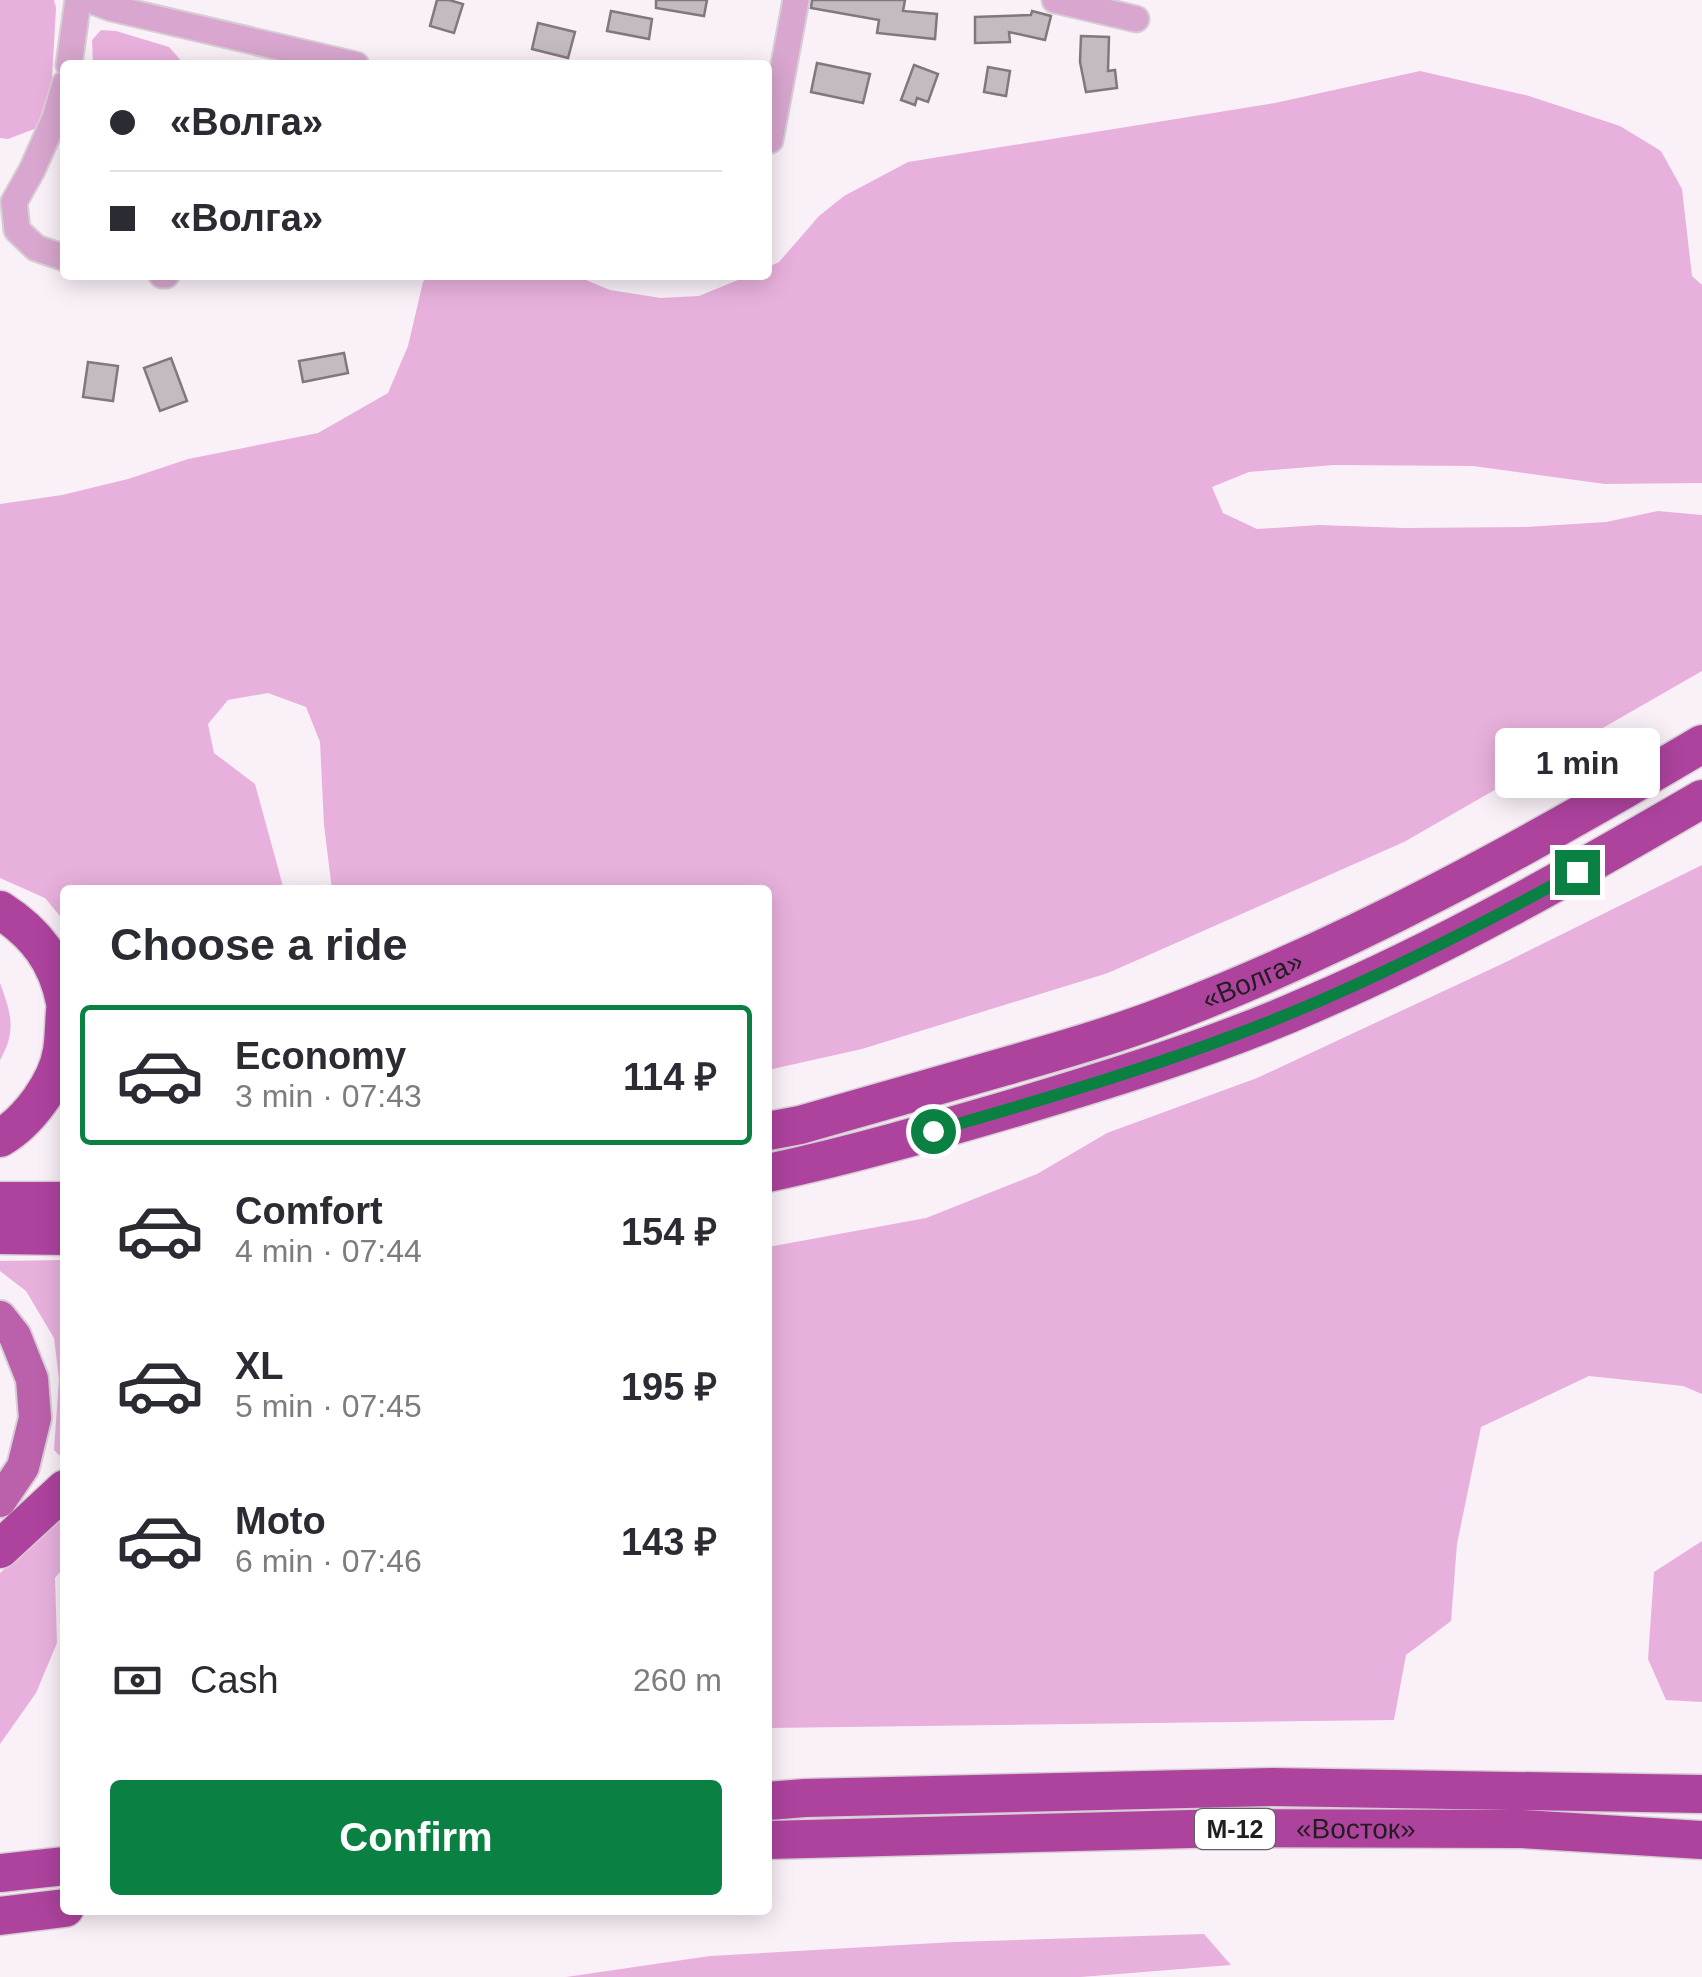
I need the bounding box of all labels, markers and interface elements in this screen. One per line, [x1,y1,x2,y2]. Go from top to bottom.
text: «Волга» [170,101,323,143]
text: «Волга» [170,197,323,239]
callout: 1 min [1494,727,1660,797]
text: 1 min [1536,745,1619,781]
route end [1555,850,1600,895]
text: Choose a ride [110,919,408,970]
street label: «Волга» [1198,945,1308,1015]
icon: car [115,1030,205,1120]
text: Economy [235,1035,406,1077]
text: 114 ₽ [623,1056,717,1098]
text: 3 min · 07:43 [235,1078,422,1114]
route start [911,1109,956,1154]
icon: car [115,1185,205,1275]
text: Comfort [235,1190,383,1232]
text: 154 ₽ [621,1211,717,1253]
text: 4 min · 07:44 [235,1233,422,1269]
icon: car [115,1340,205,1430]
text: XL [235,1345,284,1387]
text: 195 ₽ [621,1366,717,1408]
text: 5 min · 07:45 [235,1388,422,1424]
icon: car [115,1495,205,1585]
text: Moto [235,1500,326,1542]
text: 143 ₽ [621,1521,717,1563]
text: 6 min · 07:46 [235,1543,422,1579]
icon: cash [110,1653,165,1708]
text: Cash [190,1659,279,1701]
text: 260 m [633,1662,722,1698]
button: Confirm [110,1780,722,1895]
road number: М-12 [1195,1809,1275,1849]
street label: «Восток» [1296,1813,1416,1845]

